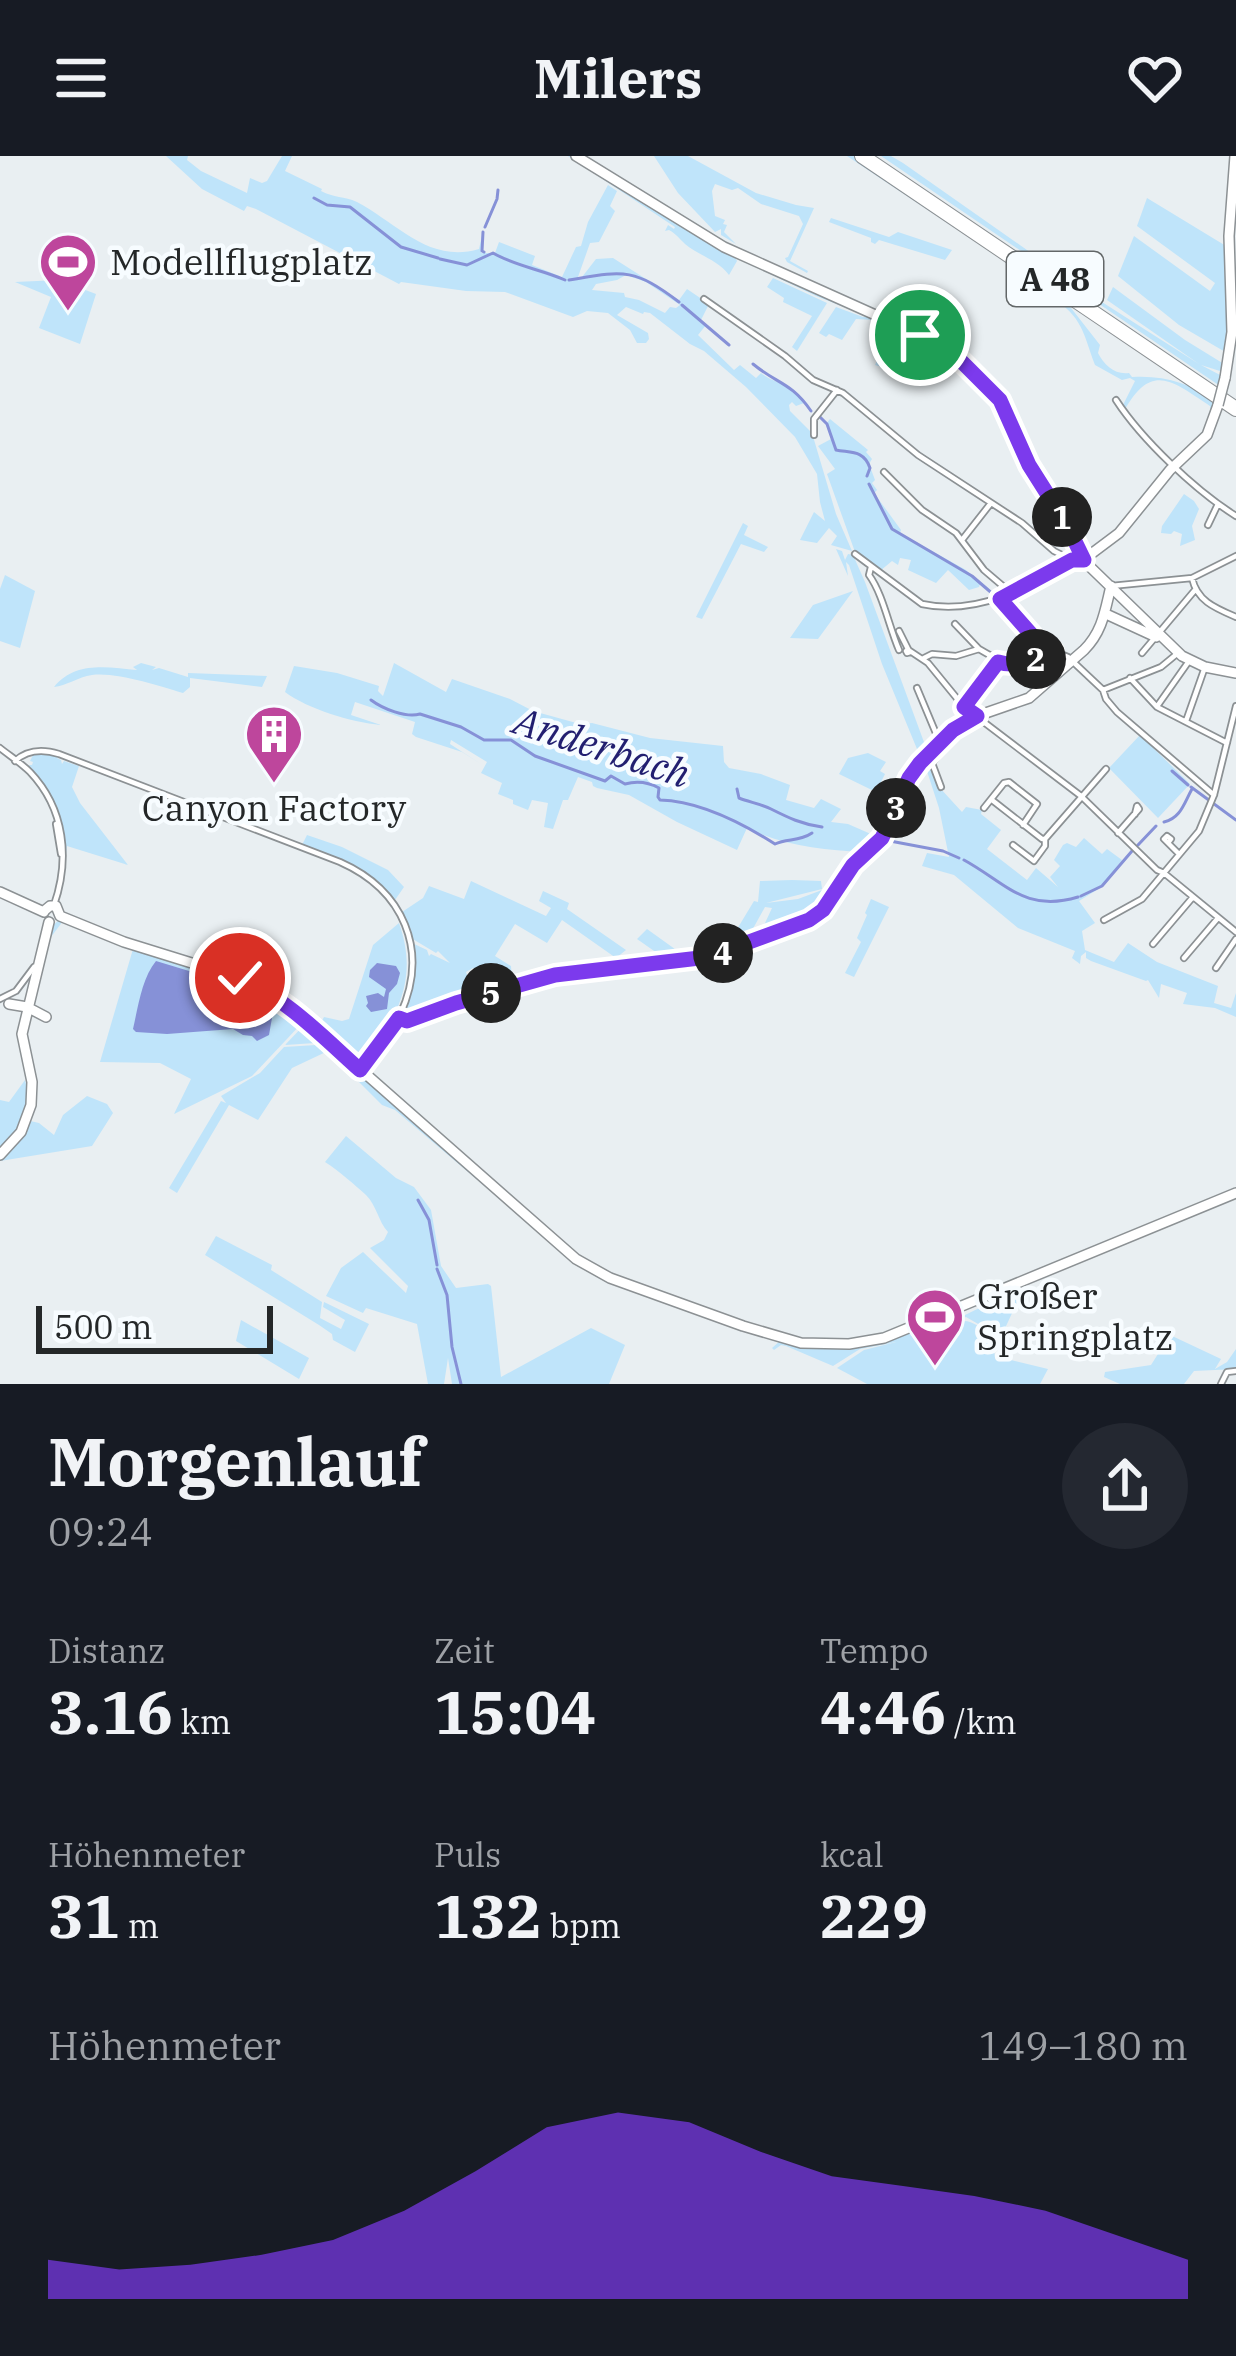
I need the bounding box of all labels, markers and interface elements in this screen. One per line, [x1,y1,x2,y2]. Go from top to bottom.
text: Milers [534,43,702,113]
icon: menu [48,45,114,111]
icon: heart [1122,45,1188,111]
sports icon: Modellflugplatz [37,231,99,313]
place label: Modellflugplatz [110,238,373,285]
road number: A 48 [1007,252,1103,306]
pin [869,284,971,386]
icon: arrive [887,302,953,368]
pin: 1 [1032,487,1092,547]
text: 1 [1052,495,1072,538]
pin: 2 [1006,629,1066,689]
text: 2 [1026,637,1046,680]
water label: Anderbach [505,693,697,799]
building icon: Canyon Factory [243,703,305,785]
pin: 3 [866,778,926,838]
place label: Canyon Factory [142,784,407,831]
text: 3 [886,786,906,829]
pin: 4 [693,923,753,983]
pin [189,927,291,1029]
text: 4 [713,931,733,974]
icon: check [207,945,273,1011]
pin: 5 [461,963,521,1023]
text: 5 [481,971,501,1014]
place label: Großer Springplatz [977,1272,1173,1360]
sports icon: Großer Springplatz [904,1286,966,1368]
scale bar [36,1300,273,1353]
text: 500 m [54,1305,153,1348]
text: Morgenlauf [48,1418,423,1504]
button: share [1062,1423,1188,1549]
text: 09:24 [48,1506,153,1557]
text: Distanz [48,1629,165,1672]
text: Zeit [434,1629,495,1672]
text: Tempo [820,1629,928,1672]
text: 3.16 [48,1672,173,1751]
text: 15:04 [434,1672,596,1751]
text: 4:46 [820,1672,946,1751]
text: km [173,1700,231,1743]
text: /km [946,1700,1017,1743]
text: Höhenmeter [48,1833,245,1876]
text: Puls [434,1833,501,1876]
text: kcal [820,1833,884,1876]
text: 31 [48,1876,120,1955]
text: 132 [434,1876,542,1955]
text: 229 [820,1876,928,1955]
text: m [120,1904,159,1947]
text: bpm [542,1904,621,1947]
text: Höhenmeter [48,2020,281,2071]
text: 149–180 m [978,2020,1188,2071]

